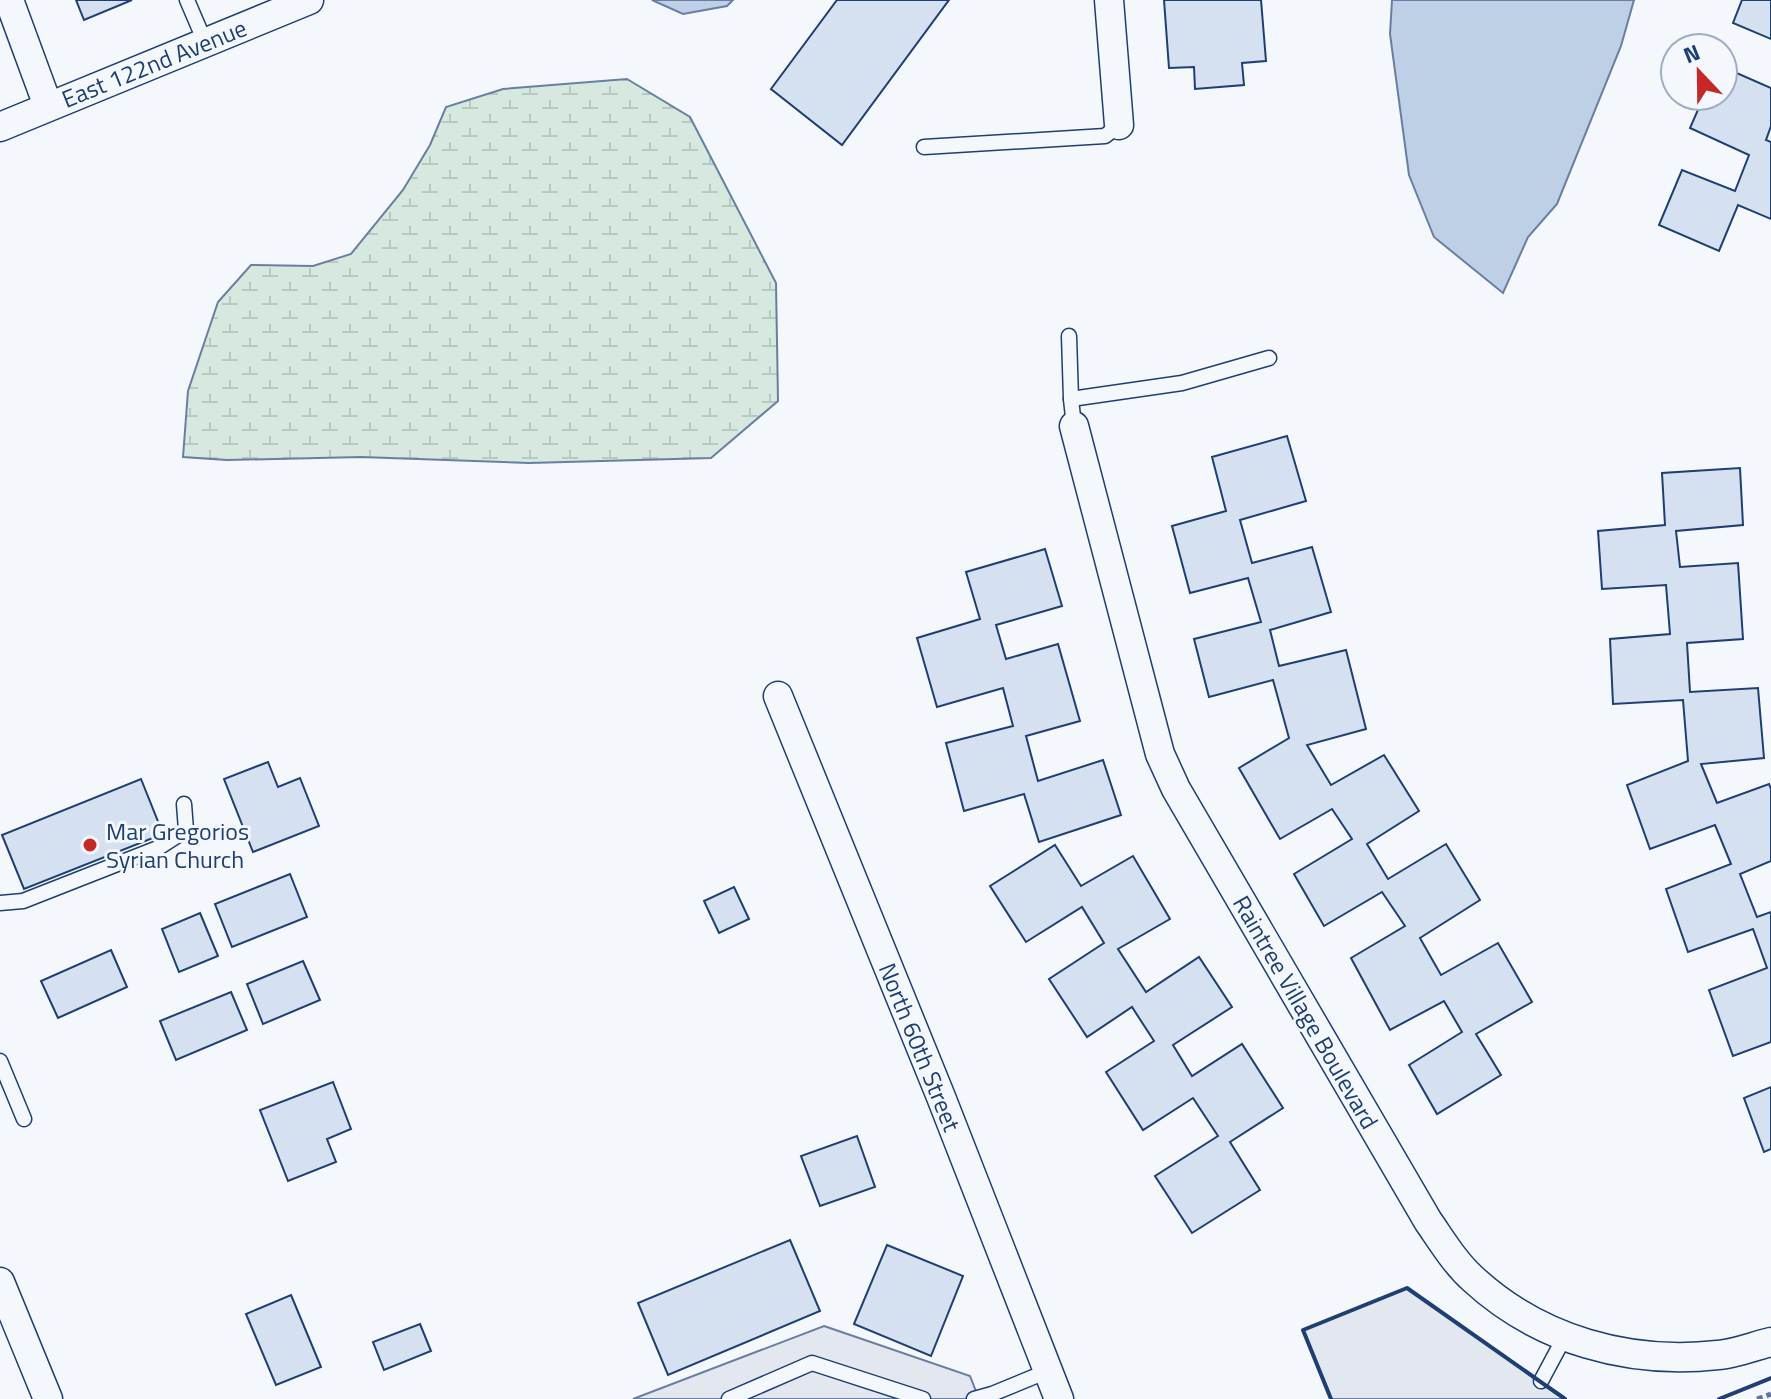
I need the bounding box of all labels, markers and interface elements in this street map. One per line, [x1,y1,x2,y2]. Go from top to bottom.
street label: East 122nd Avenue [56,10,252,116]
north arrow [1659,32,1739,112]
text: N [1678,35,1705,72]
place label: Mar Gregorios Syrian Church [106,813,249,877]
marker: Mar Gregorios Syrian Church [81,836,99,854]
street label: Raintree Village Boulevard [1224,888,1388,1136]
street label: North 60th Street [870,957,970,1137]

